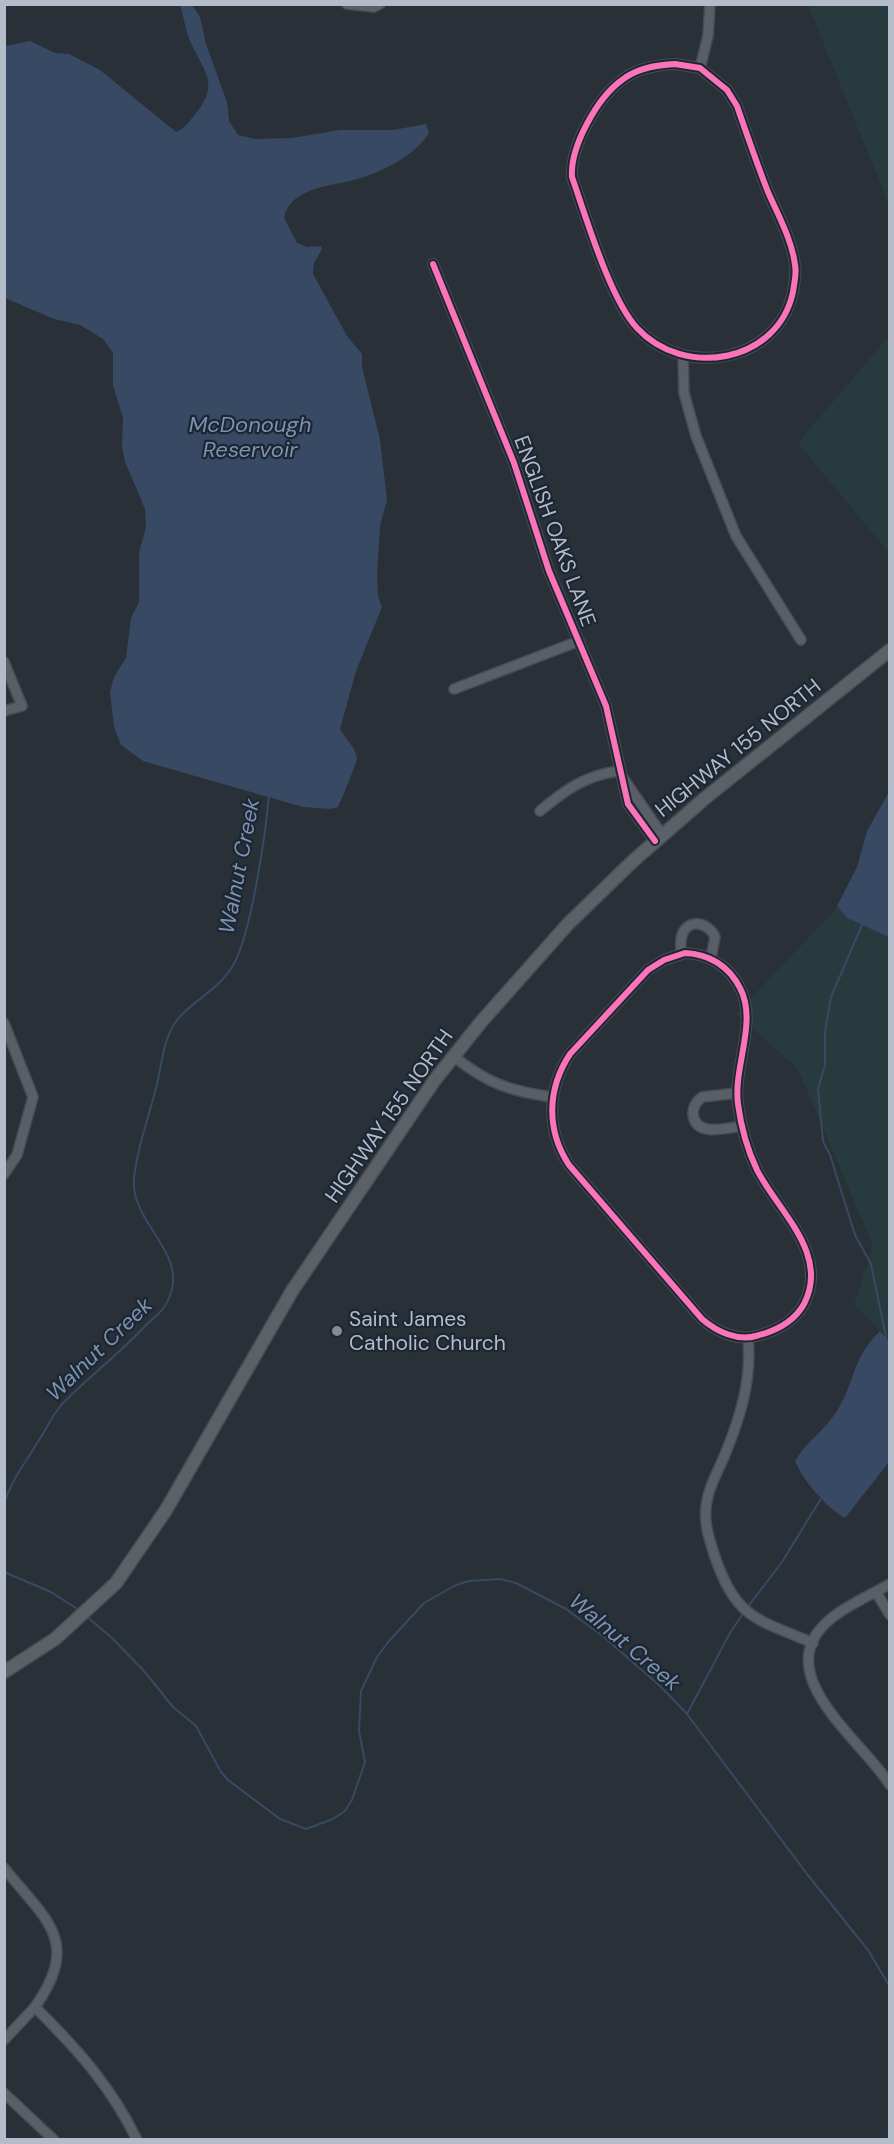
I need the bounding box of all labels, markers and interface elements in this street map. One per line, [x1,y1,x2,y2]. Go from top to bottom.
water label: McDonough Reservoir [189,410,311,464]
street label: ENGLISH OAKS LANE [507,432,603,630]
street label: HIGHWAY 155 NORTH [649,672,827,824]
water label: Walnut Creek [212,795,267,936]
street label: HIGHWAY 155 NORTH [319,1024,459,1208]
water label: Walnut Creek [39,1290,159,1407]
place label: Saint James Catholic Church [349,1305,506,1357]
marker: Saint James Catholic Church [330,1324,344,1338]
water label: Walnut Creek [563,1587,688,1698]

